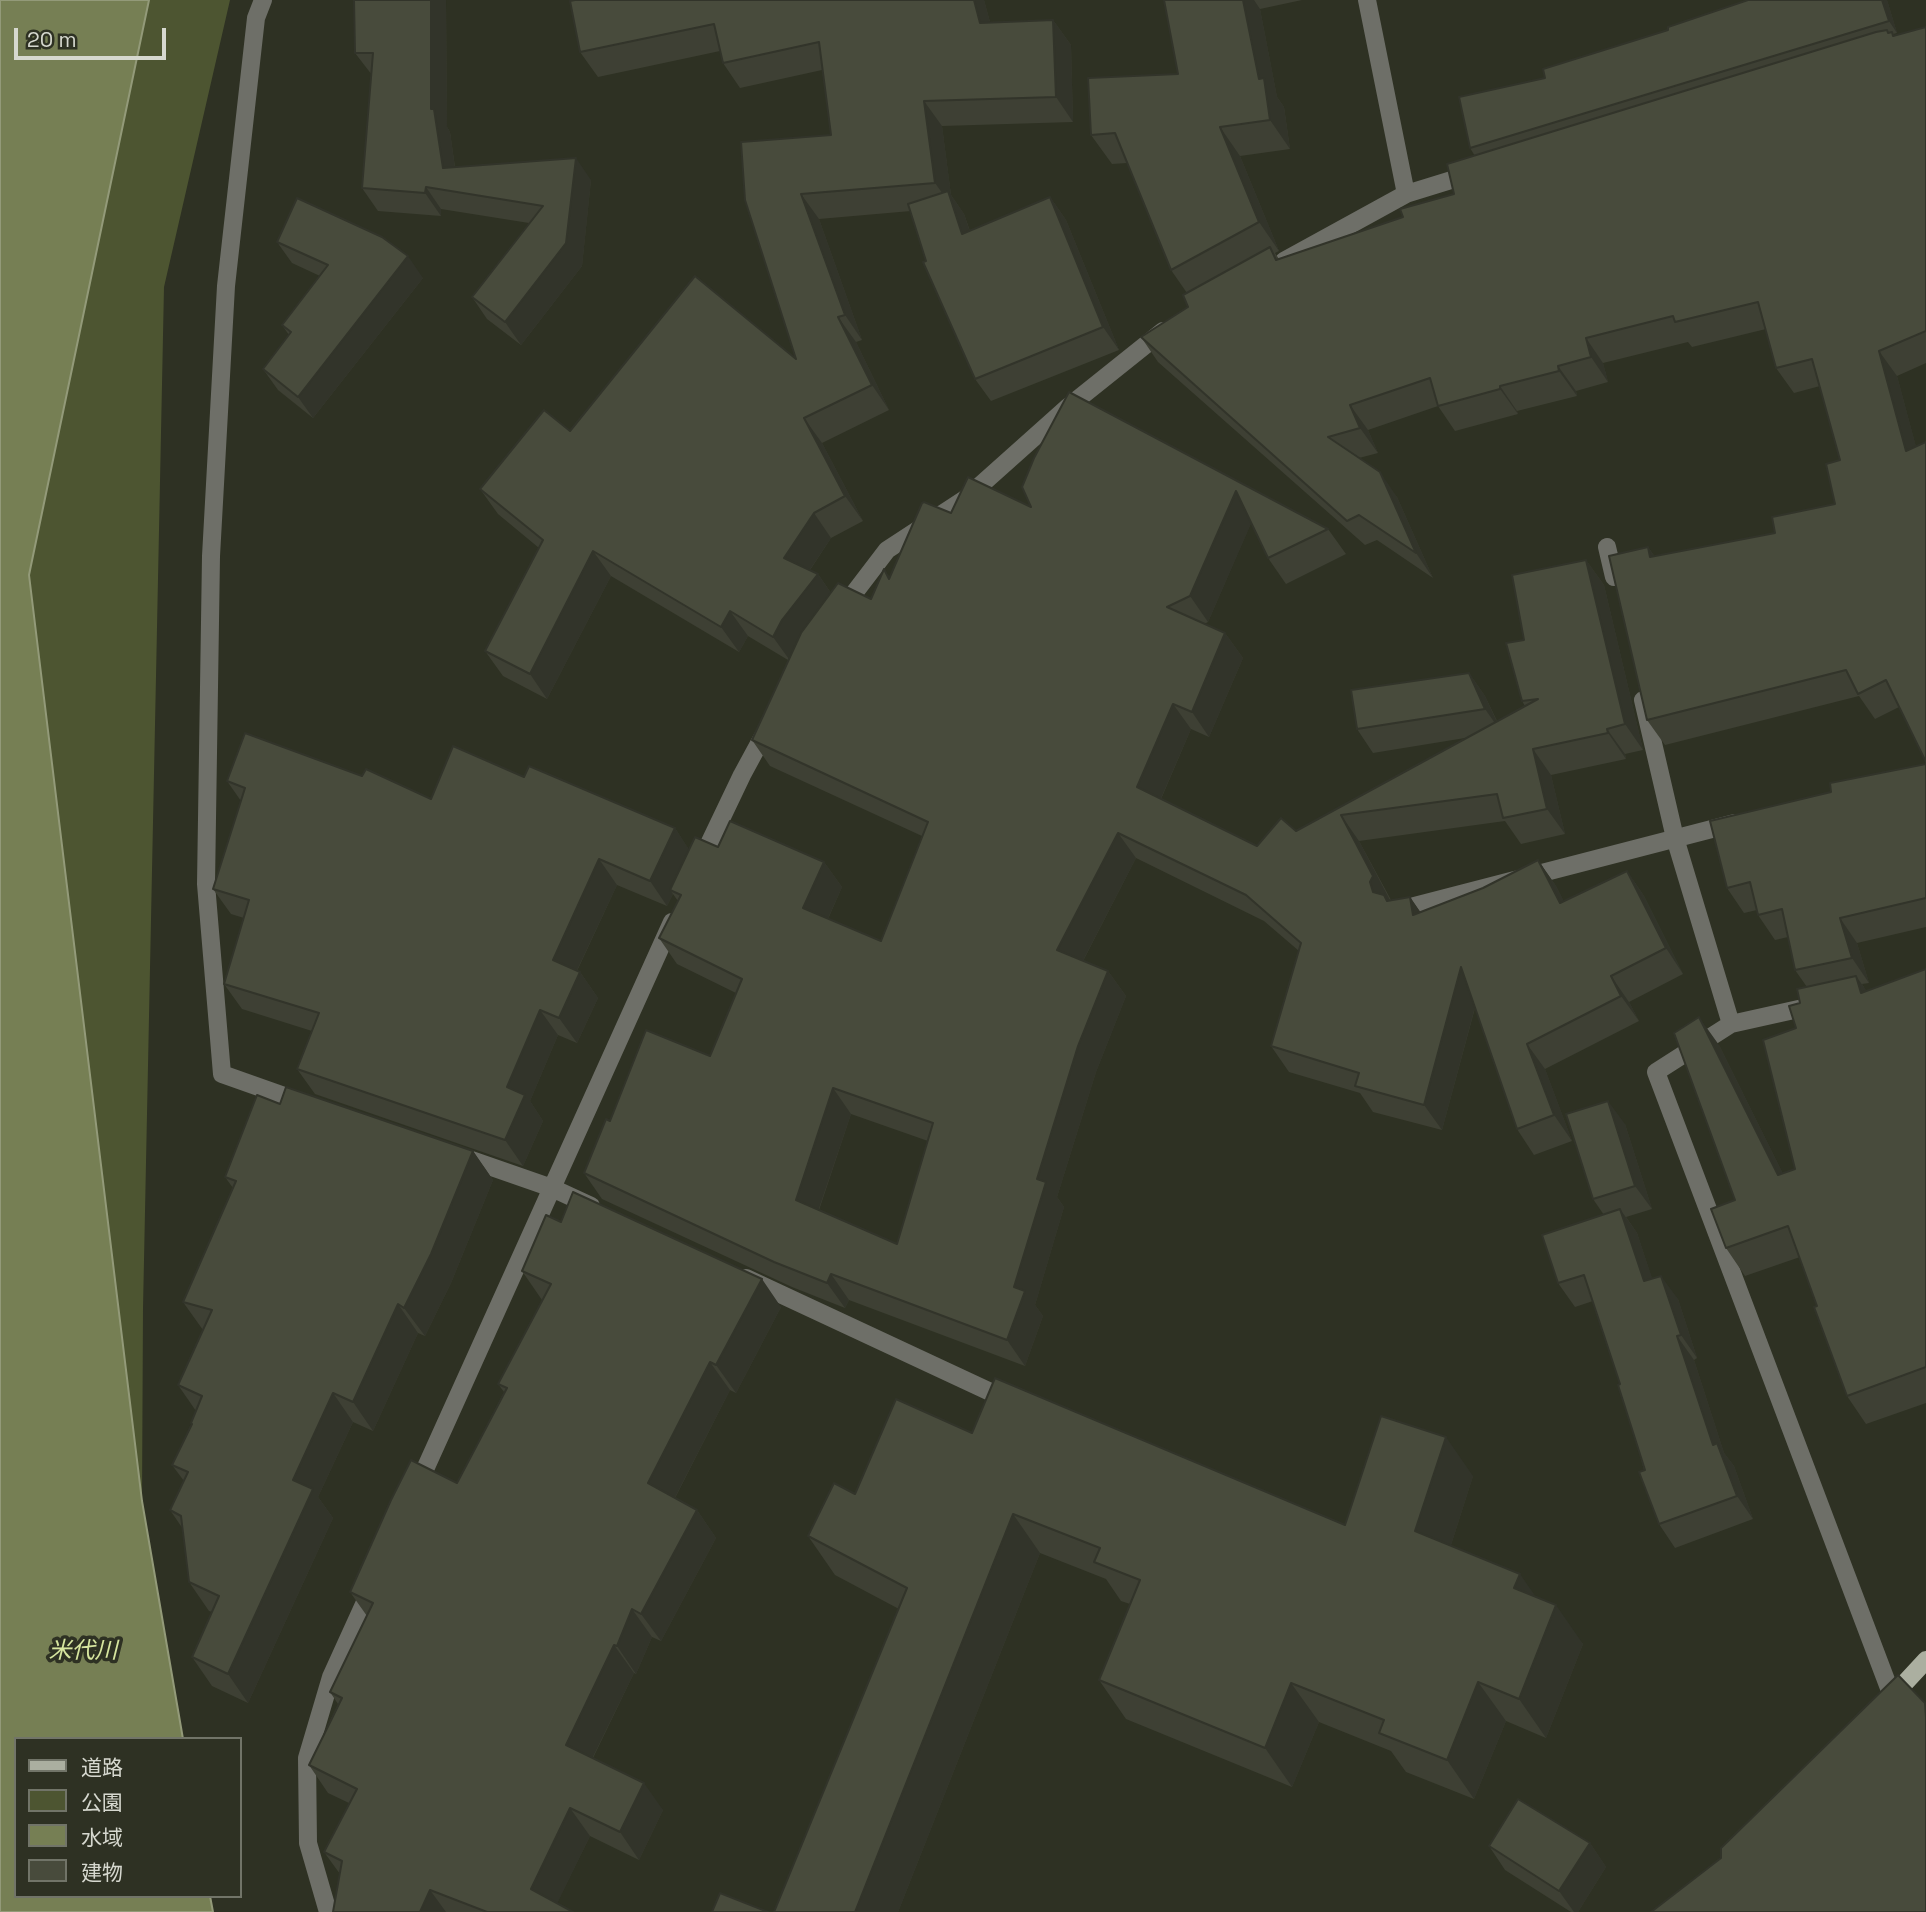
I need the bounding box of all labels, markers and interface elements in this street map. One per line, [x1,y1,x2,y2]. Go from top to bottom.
scale bar [18,14,170,58]
text: 20 m [27,26,77,53]
water label: 米代川 [49,1638,117,1666]
legend [14,1737,242,1898]
text: 道路 [81,1754,123,1781]
text: 公園 [81,1789,123,1816]
text: 水域 [81,1824,123,1851]
text: 建物 [81,1859,123,1886]

